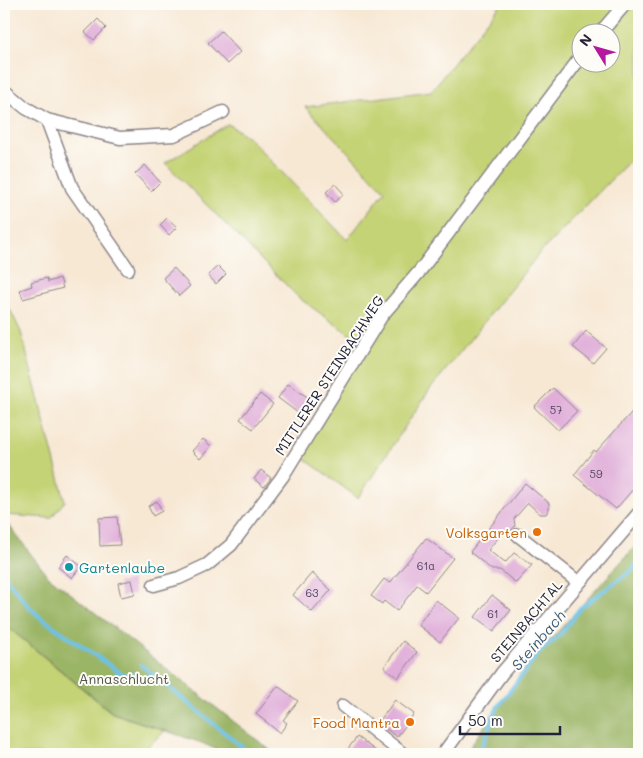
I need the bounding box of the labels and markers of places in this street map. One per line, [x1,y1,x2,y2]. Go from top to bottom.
place label: Volksgarten [445,523,527,542]
marker: Volksgarten [531,526,543,538]
place label: Gartenlaube [79,558,165,577]
marker: Gartenlaube [63,561,75,573]
place label: Food Mantra [313,713,400,732]
marker: Food Mantra [404,716,416,728]

